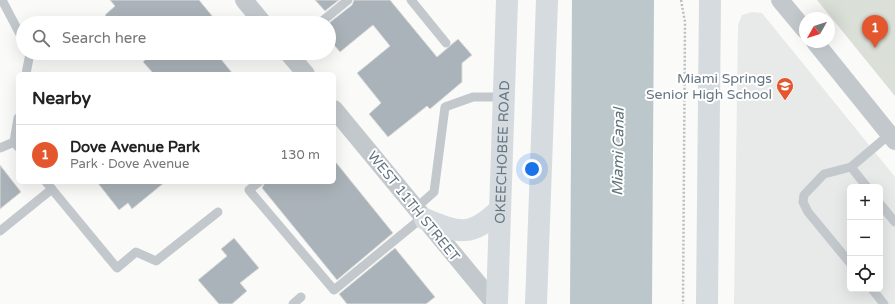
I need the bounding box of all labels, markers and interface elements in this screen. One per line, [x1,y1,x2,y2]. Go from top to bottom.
north arrow [799,12,835,48]
pin: 1 [862,15,888,48]
search box [16,16,336,60]
icon: search [30,27,52,49]
text: Search here [62,29,146,47]
place label: Miami Springs Senior High School [646,70,772,103]
school or university icon: Miami Springs Senior High School [775,76,795,101]
street label: OKEECHOBEE ROAD [492,80,513,224]
text: Nearby [32,88,91,109]
water label: Miami Canal [608,106,628,196]
text: Dove Avenue Park [70,138,200,156]
text: 1 [41,147,49,163]
text: 130 m [280,147,320,163]
street label: WEST 11TH STREET [364,148,464,265]
text: Park · Dove Avenue [70,156,189,172]
your location [522,159,542,179]
map controls [847,184,883,292]
button: + [847,184,883,220]
button: − [847,220,883,256]
button: locate [847,256,883,292]

